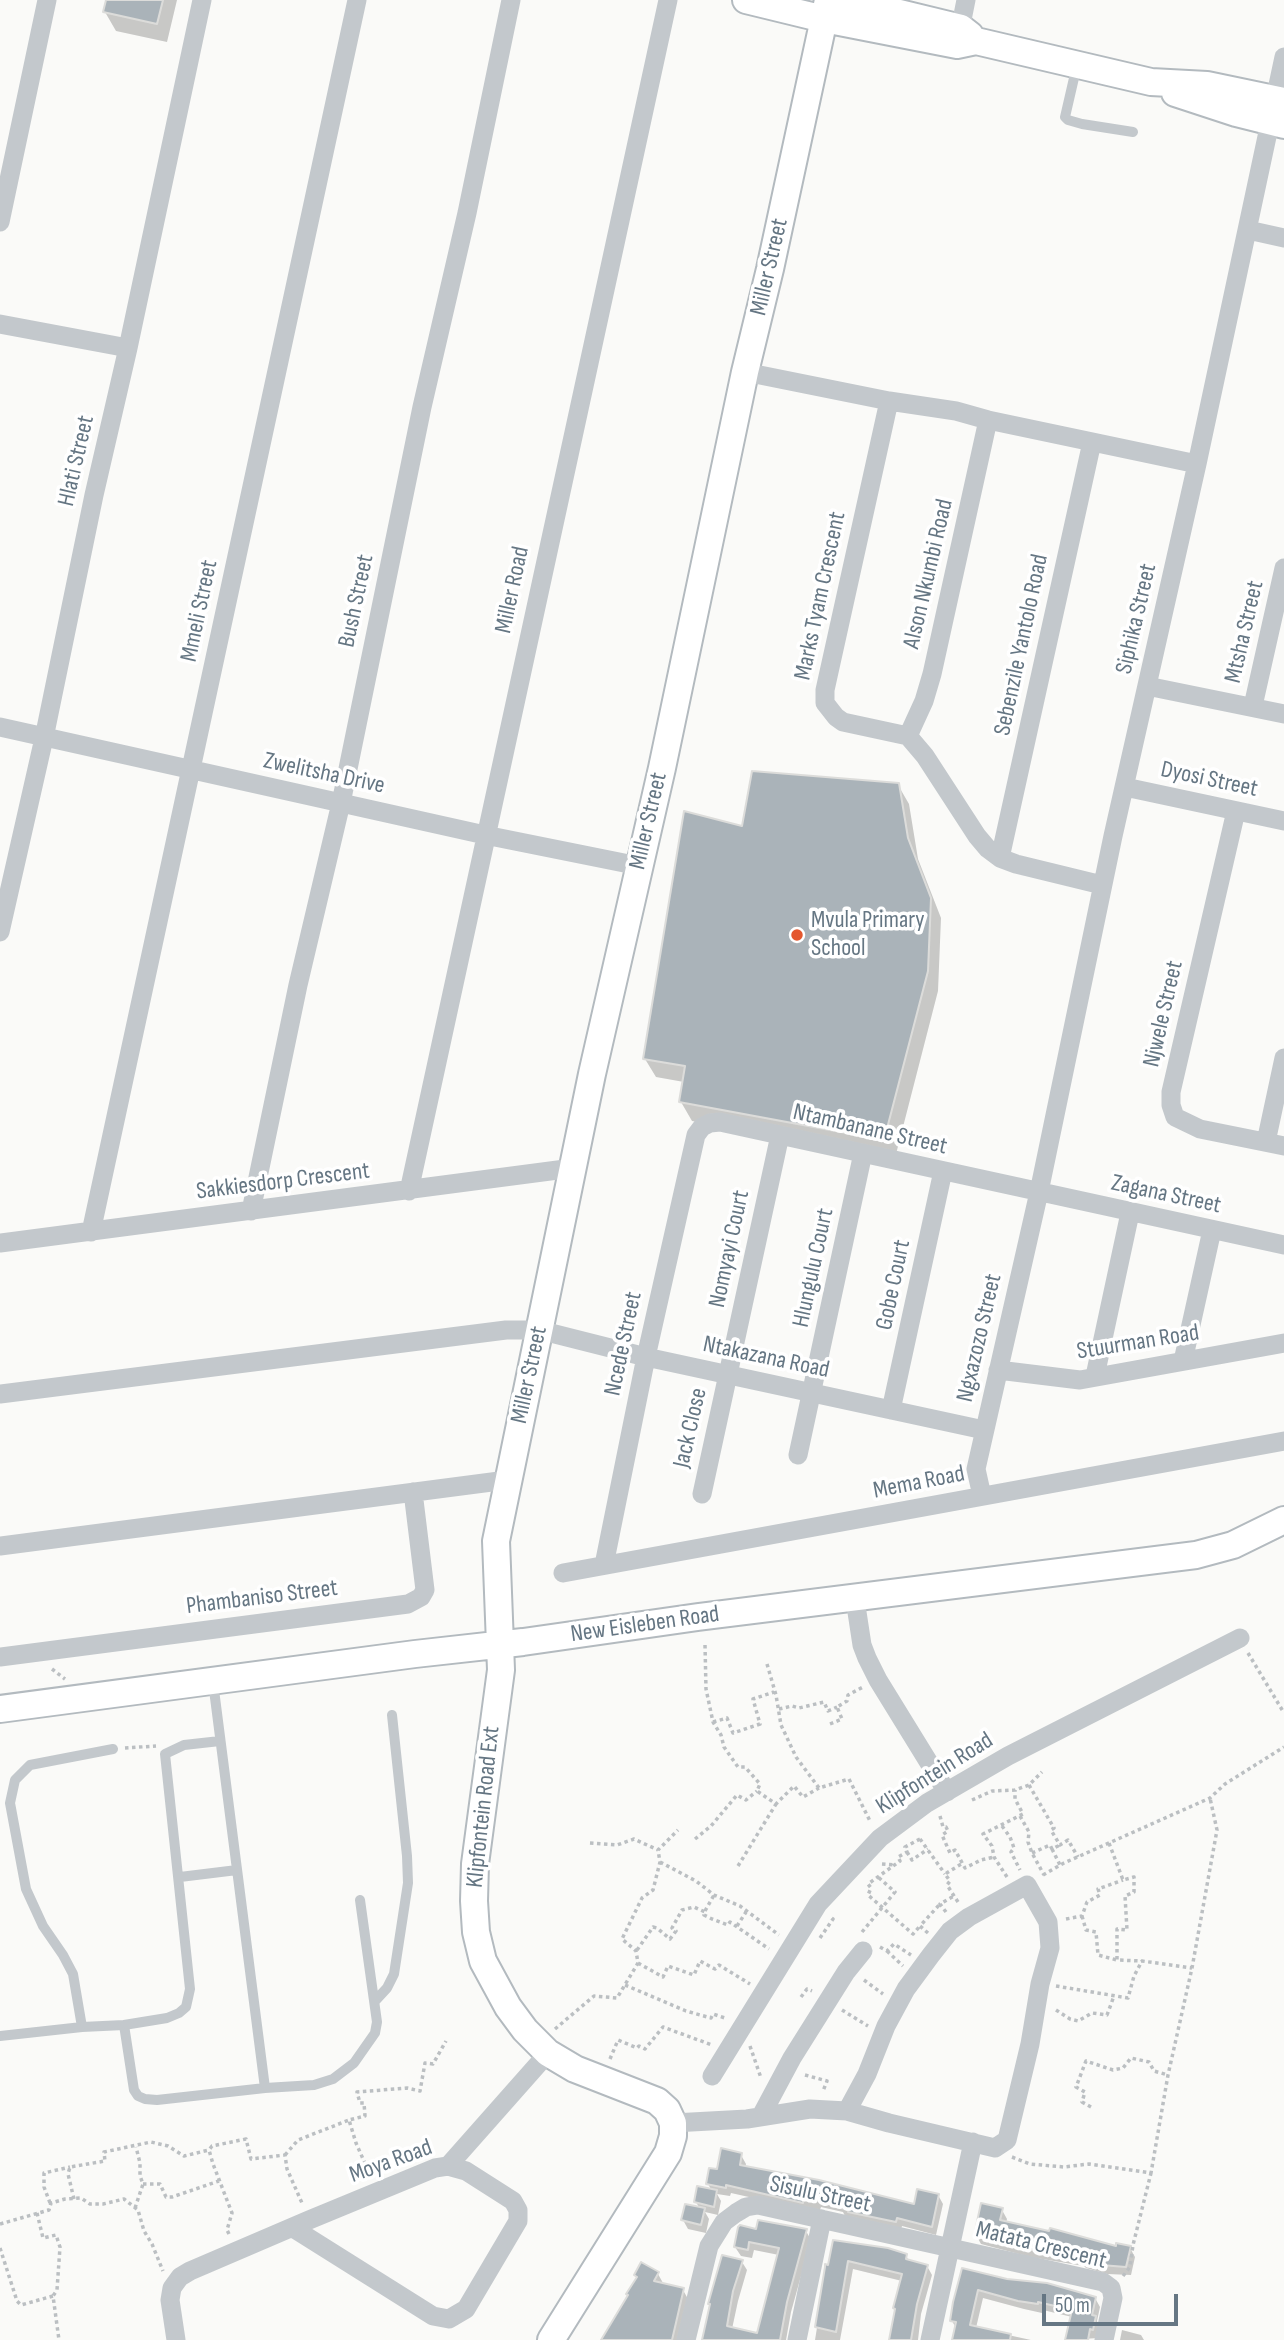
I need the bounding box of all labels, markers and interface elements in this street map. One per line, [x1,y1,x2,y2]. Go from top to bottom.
street label: Miller Street [745,216,795,318]
street label: Hlati Street [53,413,101,509]
street label: Alson Nkumbi Road [898,496,960,652]
street label: Marks Tyam Crescent [789,509,853,683]
street label: Miller Road [490,544,536,636]
street label: Bush Street [333,552,381,650]
street label: Sebenzile Yantolo Road [989,552,1055,738]
street label: Mmeli Street [175,558,225,664]
street label: Siphika Street [1110,561,1164,677]
street label: Mtsha Street [1219,578,1271,686]
street label: Zwelitsha Drive [261,747,387,801]
street label: Dyosi Street [1158,756,1260,804]
street label: Miller Street [624,770,674,872]
place label: Mvula Primary School [811,907,925,963]
marker: Mvula Primary School [789,927,805,943]
street label: Njwele Street [1138,958,1190,1070]
street label: Ntambanane Street [790,1098,950,1162]
street label: Sakkiesdorp Crescent [195,1157,371,1207]
street label: Zagana Street [1109,1169,1223,1221]
street label: Nomyayi Court [704,1188,756,1310]
street label: Hlungulu Court [787,1206,841,1330]
street label: Gobe Court [870,1237,918,1333]
street label: Ngxazozo Street [951,1271,1009,1405]
street label: Ncede Street [599,1289,649,1399]
street label: Stuurman Road [1075,1319,1201,1367]
street label: Miller Street [506,1324,554,1426]
street label: Ntakazana Road [700,1331,832,1385]
street label: Jack Close [668,1385,714,1471]
street label: Mema Road [871,1460,967,1506]
street label: Phambaniso Street [185,1574,339,1622]
street label: New Eisleben Road [569,1600,721,1650]
street label: Klipfontein Road Ext [461,1725,507,1889]
street label: Klipfontein Road [871,1727,999,1821]
street label: Moya Road [346,2134,436,2190]
street label: Sisulu Street [767,2170,873,2220]
street label: Matata Crescent [973,2216,1109,2276]
scale bar [1046,2280,1182,2324]
text: 50 m [1055,2293,1090,2318]

